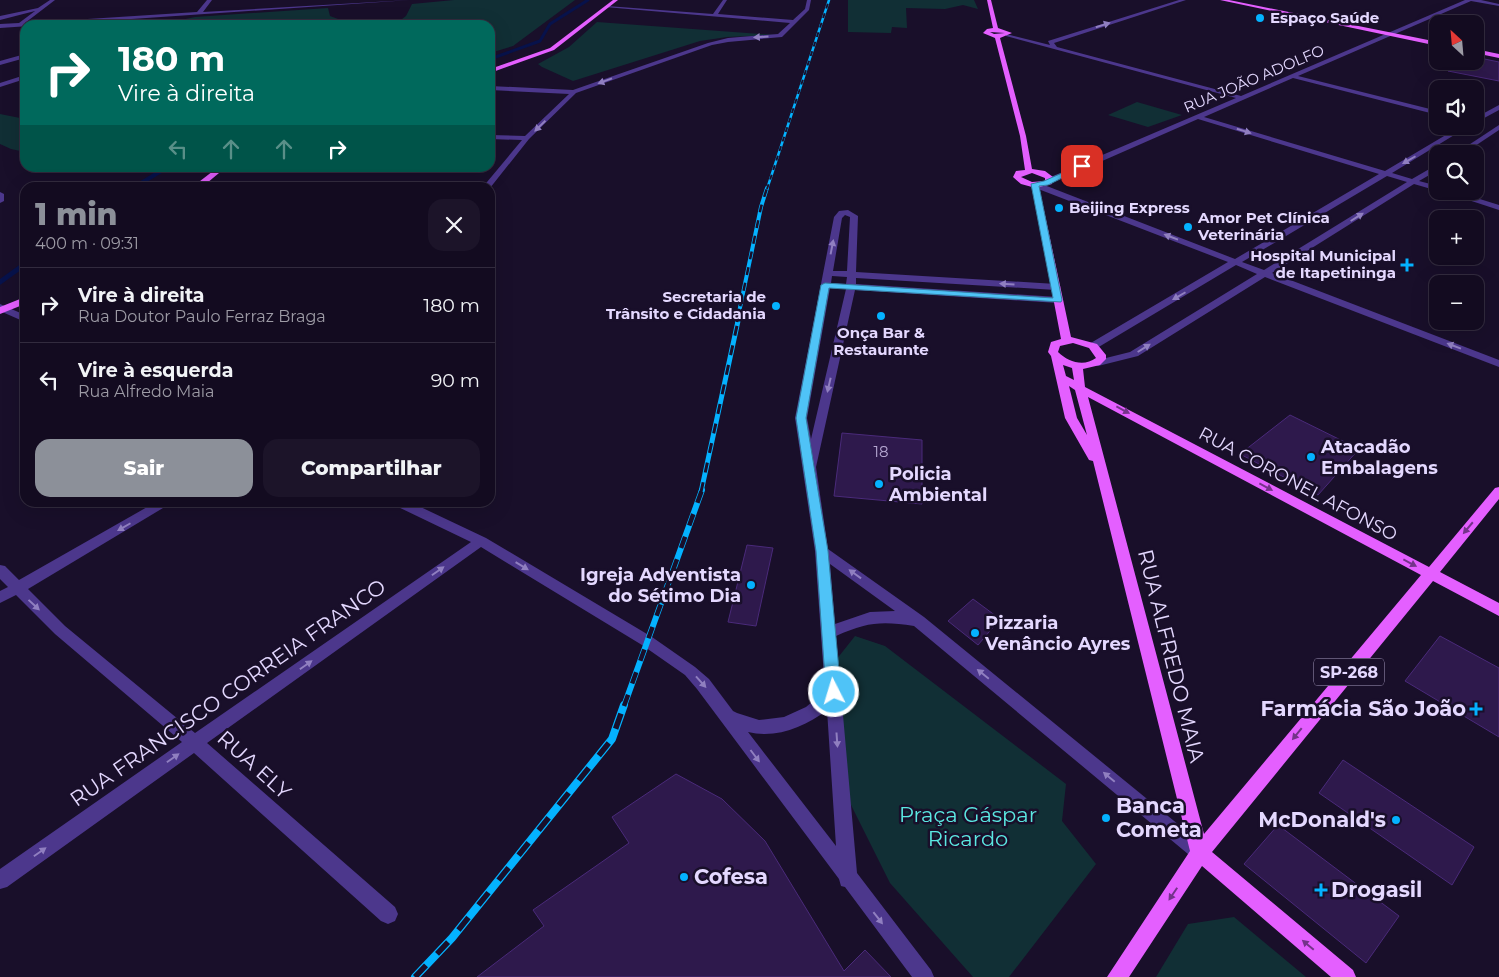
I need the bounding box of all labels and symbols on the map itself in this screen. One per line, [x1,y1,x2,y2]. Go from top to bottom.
place label: Espaço Saúde [1270,8,1379,27]
marker: Espaço Saúde [1254,12,1266,24]
north arrow [1429,15,1484,70]
one-way arrow [1096,20,1111,28]
one-way arrow [753,34,769,42]
street label: RUA JOÃO ADOLFO [1181,40,1327,117]
one-way arrow [598,78,613,85]
one-way arrow [534,120,546,132]
one-way arrow [1237,127,1252,135]
pin [1061,145,1103,187]
one-way arrow [1403,155,1416,164]
place label: Beijing Express [1069,198,1190,217]
marker: Beijing Express [1053,202,1065,214]
place label: Amor Pet Clínica Veterinária [1197,208,1330,244]
one-way arrow [1350,212,1363,221]
marker: Amor Pet Clínica Veterinária [1182,221,1194,233]
one-way arrow [1163,233,1178,241]
one-way arrow [829,239,837,255]
place label: Hospital Municipal de Itapetininga [1250,246,1396,282]
marker: Hospital Municipal de Itapetininga [1400,258,1414,272]
one-way arrow [999,279,1015,287]
place label: Secretaria de Trânsito e Cidadania [606,287,766,323]
one-way arrow [1172,291,1185,300]
marker: Secretaria de Trânsito e Cidadania [770,300,782,312]
marker: Onça Bar & Restaurante [875,310,887,322]
place label: Onça Bar & Restaurante [833,323,929,359]
one-way arrow [1446,342,1461,349]
one-way arrow [1137,343,1150,353]
one-way arrow [825,378,833,393]
one-way arrow [1116,406,1130,414]
street label: RUA CORONEL AFONSO [1195,422,1401,546]
place label: Atacadão Embalagens [1320,436,1438,479]
house number: 18 [874,442,889,461]
marker: Atacadão Embalagens [1305,451,1317,463]
place label: Policia Ambiental [888,463,987,506]
marker: Policia Ambiental [873,478,885,490]
one-way arrow [1259,483,1274,491]
one-way arrow [1462,521,1473,534]
one-way arrow [118,522,131,531]
street label: RUA ALFREDO MAIA [1133,547,1210,766]
one-way arrow [1402,559,1417,567]
one-way arrow [516,562,529,571]
place label: Igreja Adventista do Sétimo Dia [580,564,741,607]
one-way arrow [431,566,445,576]
one-way arrow [848,569,862,579]
street label: RUA FRANCISCO CORREIA FRANCO [65,573,390,812]
marker: Igreja Adventista do Sétimo Dia [745,579,757,591]
one-way arrow [28,599,40,611]
place label: Pizzaria Venâncio Ayres [984,612,1131,655]
marker: Pizzaria Venâncio Ayres [969,627,981,639]
road number: SP-268 [1314,659,1384,686]
one-way arrow [299,660,312,670]
position arrow [807,665,859,717]
one-way arrow [977,668,990,679]
one-way arrow [695,676,707,688]
place label: Farmácia São João [1260,696,1466,721]
marker: Farmácia São João [1470,703,1482,715]
street label: RUA ELY [212,725,297,805]
one-way arrow [1292,728,1303,741]
one-way arrow [834,733,842,749]
one-way arrow [750,749,760,763]
one-way arrow [166,753,180,763]
one-way arrow [1103,772,1115,783]
place label: Banca Cometa [1116,793,1202,842]
park label: Praça Gáspar Ricardo [899,802,1037,851]
place label: McDonald's [1258,807,1386,832]
marker: Banca Cometa [1100,812,1112,824]
marker: McDonald's [1390,814,1402,826]
one-way arrow [33,847,47,857]
place label: Cofesa [694,864,768,889]
marker: Cofesa [678,871,690,883]
place label: Drogasil [1331,877,1422,902]
marker: Drogasil [1315,884,1327,896]
one-way arrow [1168,887,1178,900]
one-way arrow [873,911,883,925]
one-way arrow [1302,940,1315,951]

